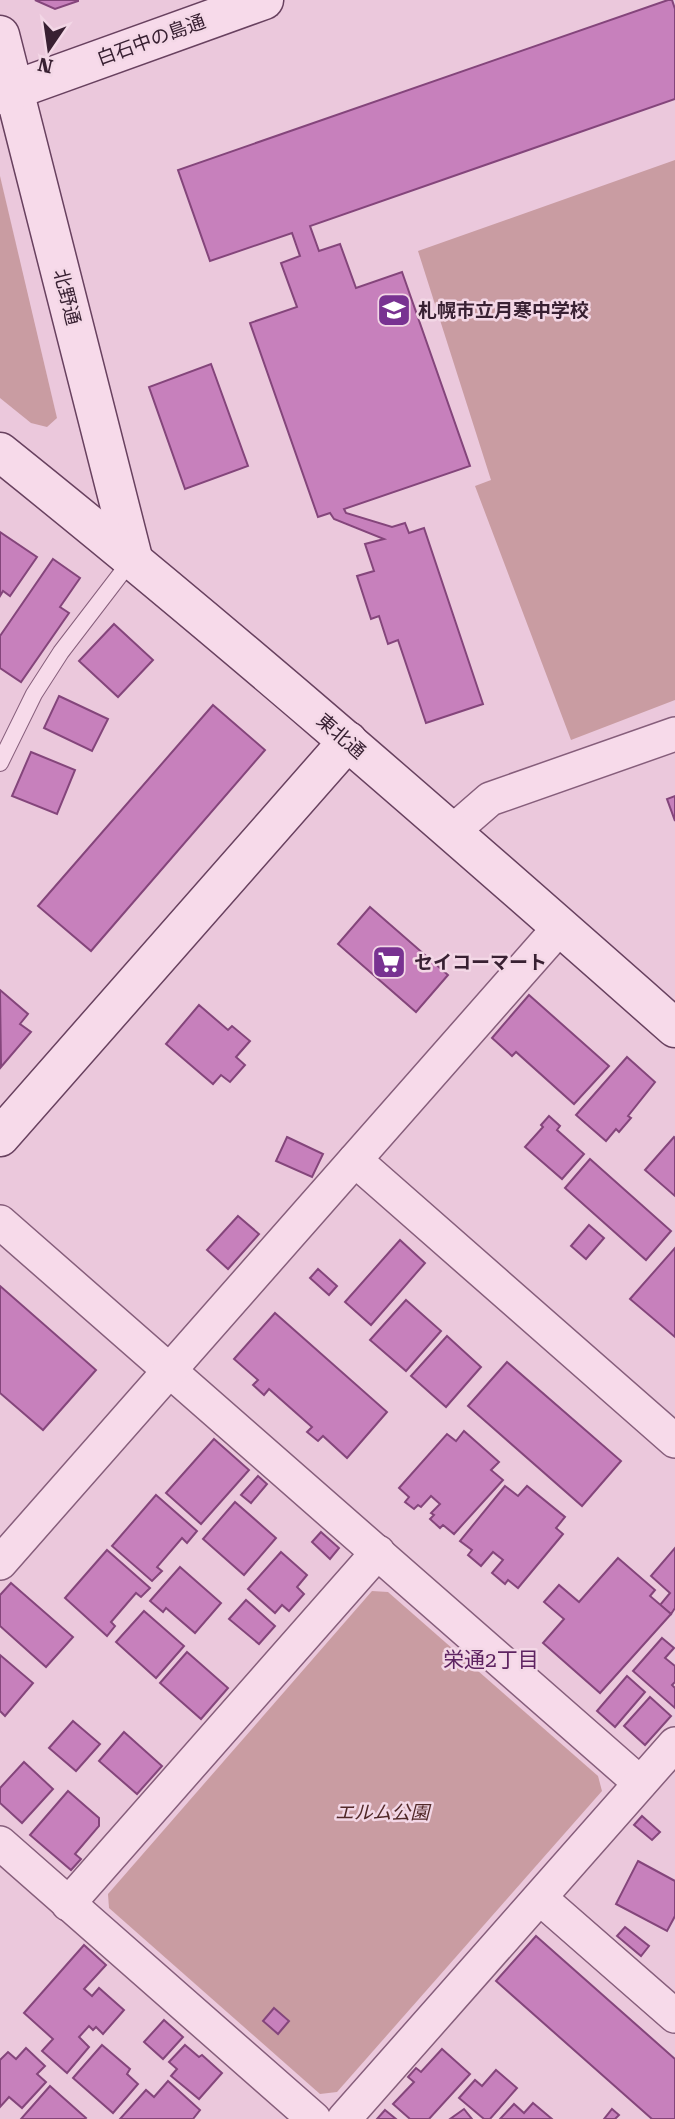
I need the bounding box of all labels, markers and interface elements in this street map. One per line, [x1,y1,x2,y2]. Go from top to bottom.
street label: 白石中の島通 [93,10,209,70]
north arrow [14,14,84,84]
text: N [35,52,55,78]
street label: 北野通 [49,267,85,327]
school or university icon: 札幌市立月寒中学校 [375,291,413,329]
place label: 札幌市立月寒中学校 [418,299,589,322]
street label: 東北通 [312,709,370,763]
supermarket icon: セイコーマート [370,943,408,981]
place label: セイコーマート [414,951,547,974]
district label: 栄通2丁目 [443,1648,539,1672]
park label: エルム公園 [335,1801,432,1824]

